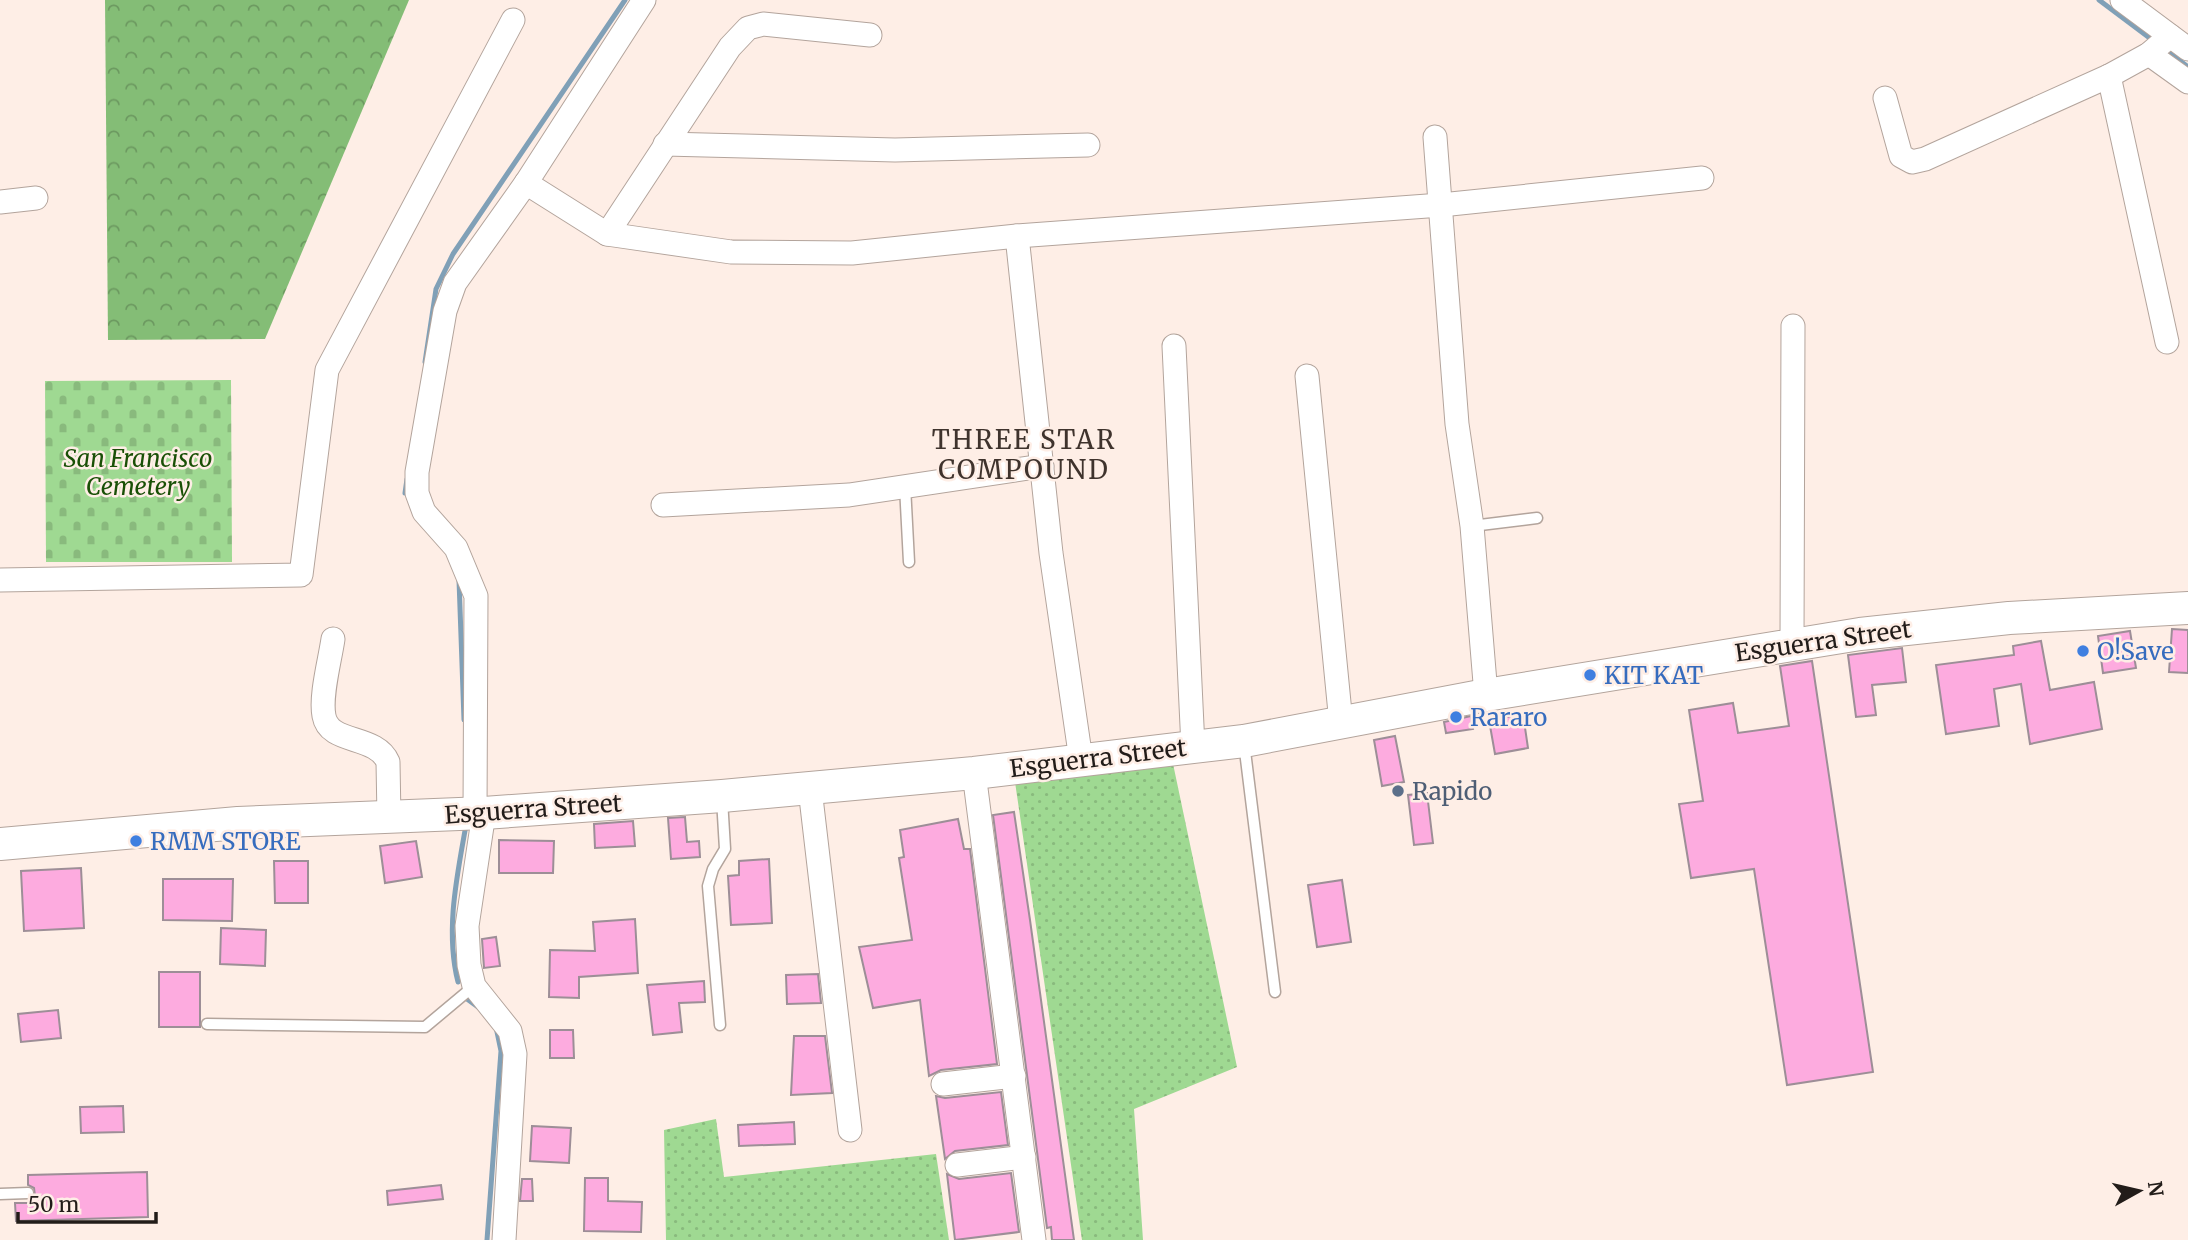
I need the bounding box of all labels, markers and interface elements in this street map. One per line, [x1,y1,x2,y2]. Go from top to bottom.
district label: THREE STAR COMPOUND [932,423,1116,486]
park label: San Francisco Cemetery [64,443,212,502]
street label: Esguerra Street [1733,613,1914,669]
place label: O!Save [2097,636,2174,667]
marker: O!Save [2075,643,2091,659]
place label: KIT KAT [1604,660,1704,691]
marker: KIT KAT [1582,667,1598,683]
place label: Rararo [1470,702,1547,733]
marker: Rararo [1448,709,1464,725]
street label: Esguerra Street [1008,732,1189,784]
place label: Rapido [1412,776,1492,807]
marker: Rapido [1390,783,1406,799]
street label: Esguerra Street [443,787,623,831]
place label: RMM STORE [150,826,301,857]
marker: RMM STORE [128,833,144,849]
north arrow [2104,1156,2174,1226]
scale bar [18,1180,156,1224]
text: N [2143,1180,2169,1198]
text: 50 m [28,1191,79,1218]

